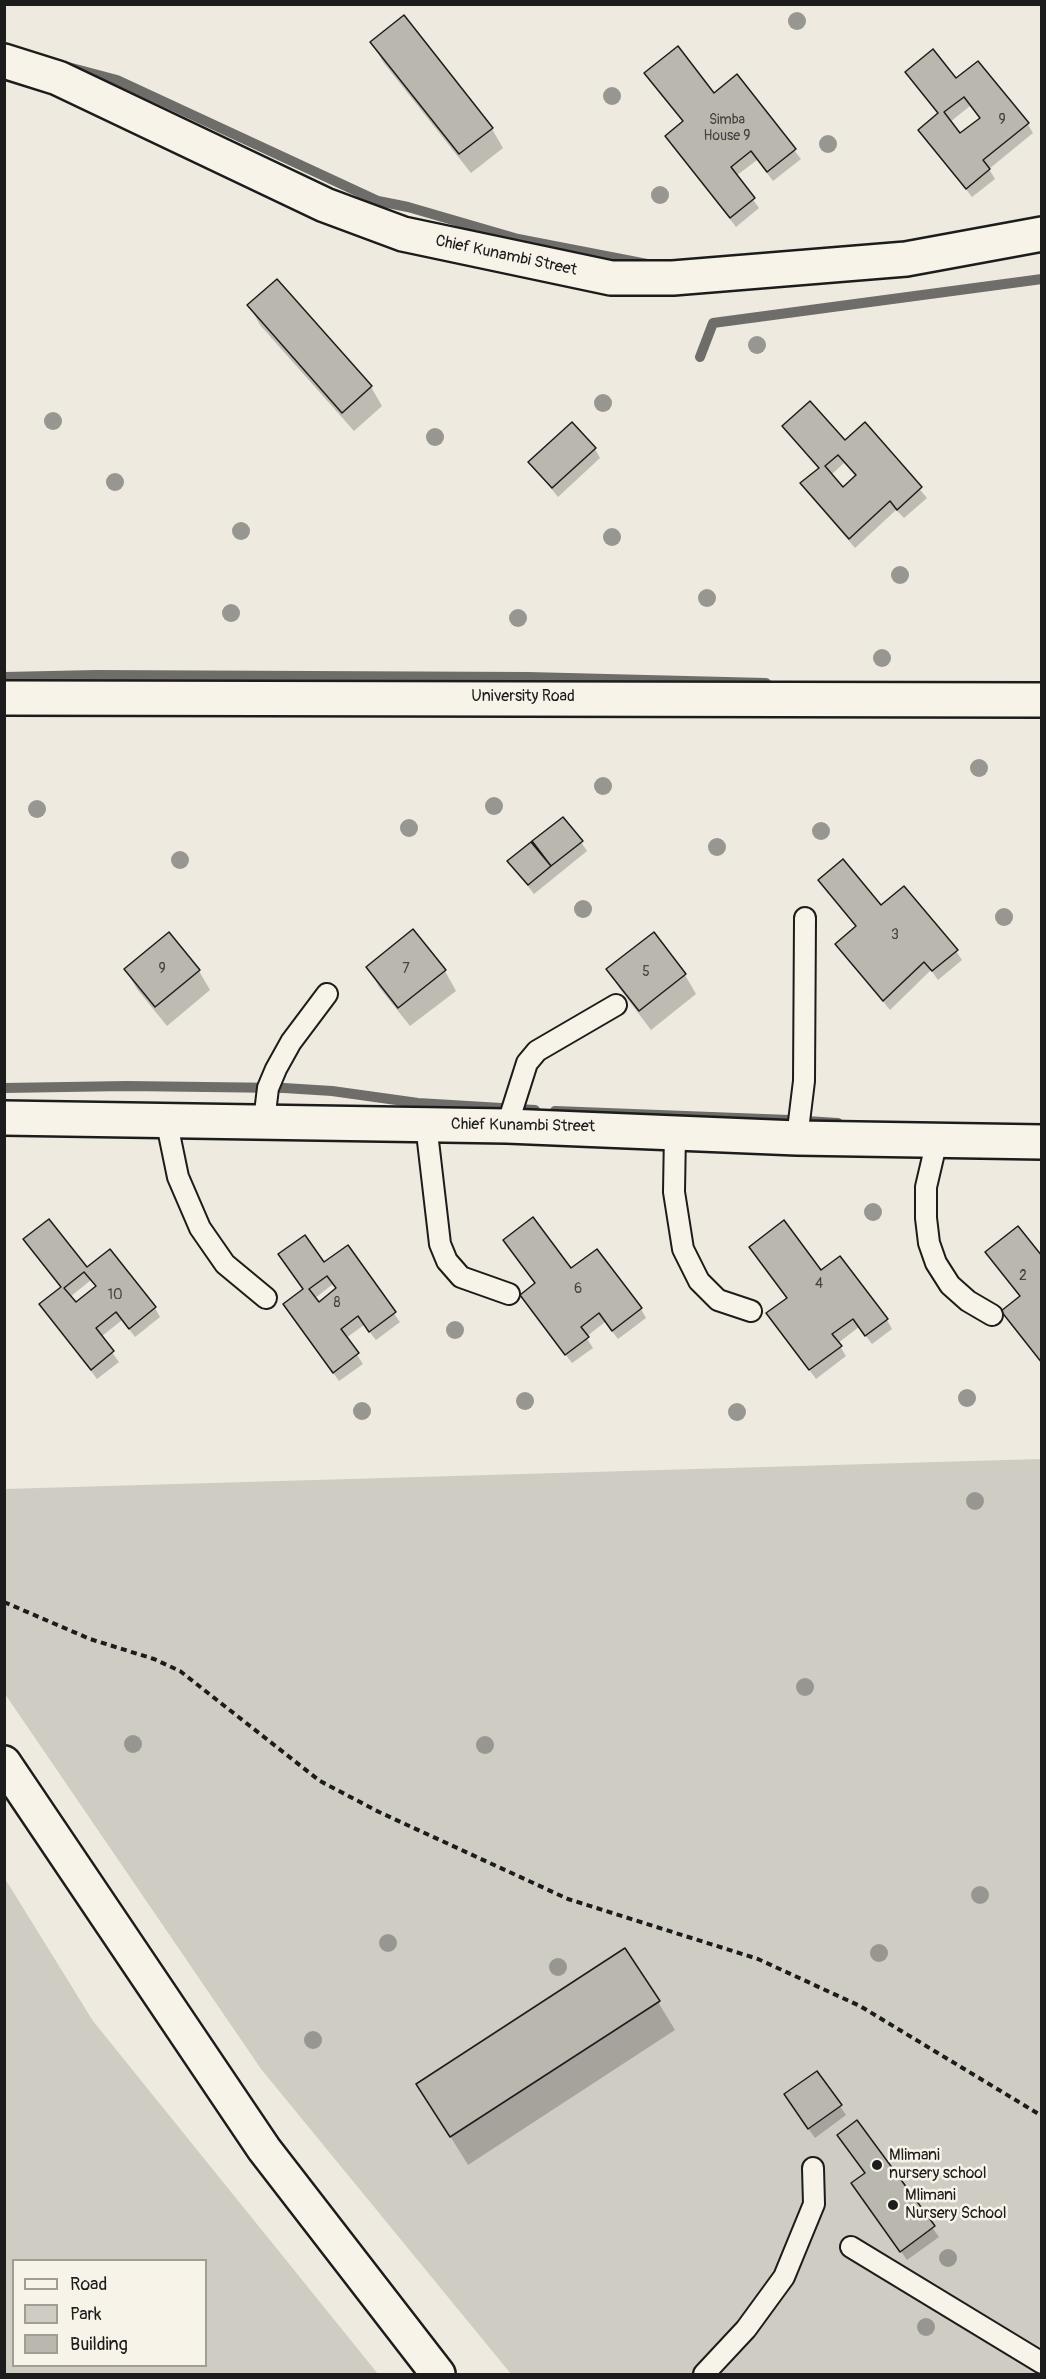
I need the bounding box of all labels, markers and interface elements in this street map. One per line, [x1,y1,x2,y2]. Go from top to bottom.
house number: Simba House 9 [704,112,750,144]
house number: 9 [998,112,1006,128]
street label: Chief Kunambi Street [433,232,579,280]
street label: University Road [471,687,575,707]
house number: 3 [891,927,899,943]
house number: 9 [158,961,166,977]
house number: 7 [402,961,410,977]
house number: 5 [642,964,650,980]
street label: Chief Kunambi Street [451,1115,595,1137]
house number: 2 [1019,1268,1027,1284]
house number: 4 [815,1276,823,1292]
house number: 6 [574,1281,582,1297]
house number: 10 [107,1287,123,1303]
house number: 8 [333,1295,341,1311]
place label: Mlimani nursery school [889,2146,987,2184]
marker: Mlimani nursery school [870,2158,884,2172]
place label: Mlimani Nursery School [905,2186,1007,2224]
marker: Mlimani Nursery School [886,2198,900,2212]
legend [12,2259,207,2367]
text: Road [70,2273,107,2296]
text: Park [70,2303,102,2326]
text: Building [70,2333,128,2356]

